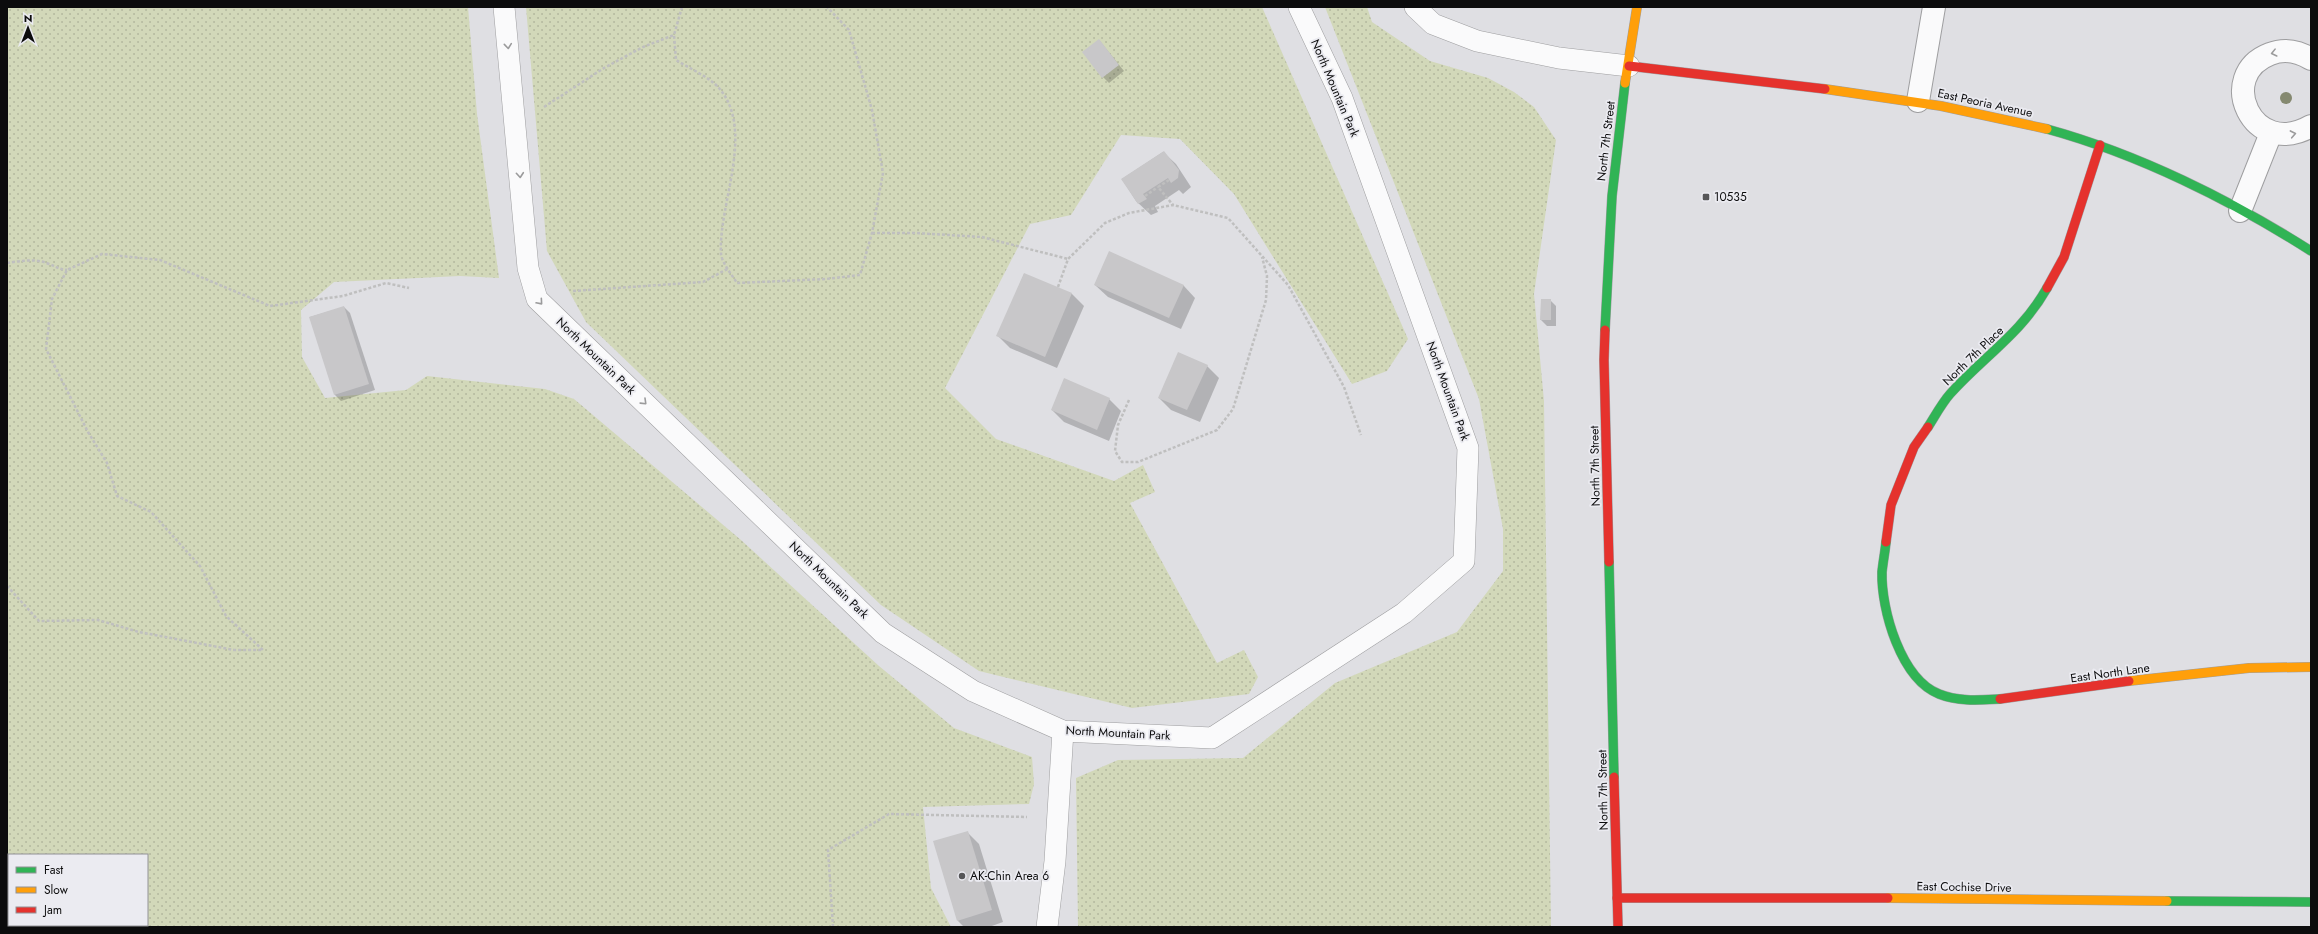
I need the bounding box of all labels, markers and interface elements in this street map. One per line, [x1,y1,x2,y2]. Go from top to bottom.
north arrow [8,8,48,48]
text: N [24,10,32,26]
street label: North Mountain Park [1306,36,1364,140]
one-way arrow [503,43,512,49]
one-way arrow [2271,48,2278,57]
street label: East Peoria Avenue [1936,84,2034,122]
street label: North 7th Street [1592,100,1620,182]
one-way arrow [2290,130,2297,138]
one-way arrow [515,172,524,178]
place label: 10535 [1714,188,1747,206]
marker: 10535 [1701,192,1711,202]
one-way arrow [536,297,543,305]
street label: North Mountain Park [552,313,640,399]
street label: North 7th Place [1938,322,2008,390]
street label: North Mountain Park [1422,339,1475,444]
one-way arrow [639,397,647,405]
street label: North 7th Street [1585,426,1605,506]
street label: North Mountain Park [785,537,873,623]
street label: East North Lane [2069,659,2151,687]
street label: North Mountain Park [1065,721,1171,745]
street label: North 7th Street [1593,750,1613,830]
legend [8,854,148,926]
text: Fast [44,861,63,879]
place label: AK-Chin Area 6 [970,867,1049,885]
marker: AK-Chin Area 6 [957,871,967,881]
street label: East Cochise Drive [1916,877,2012,897]
text: Slow [44,881,69,899]
text: Jam [42,901,62,919]

